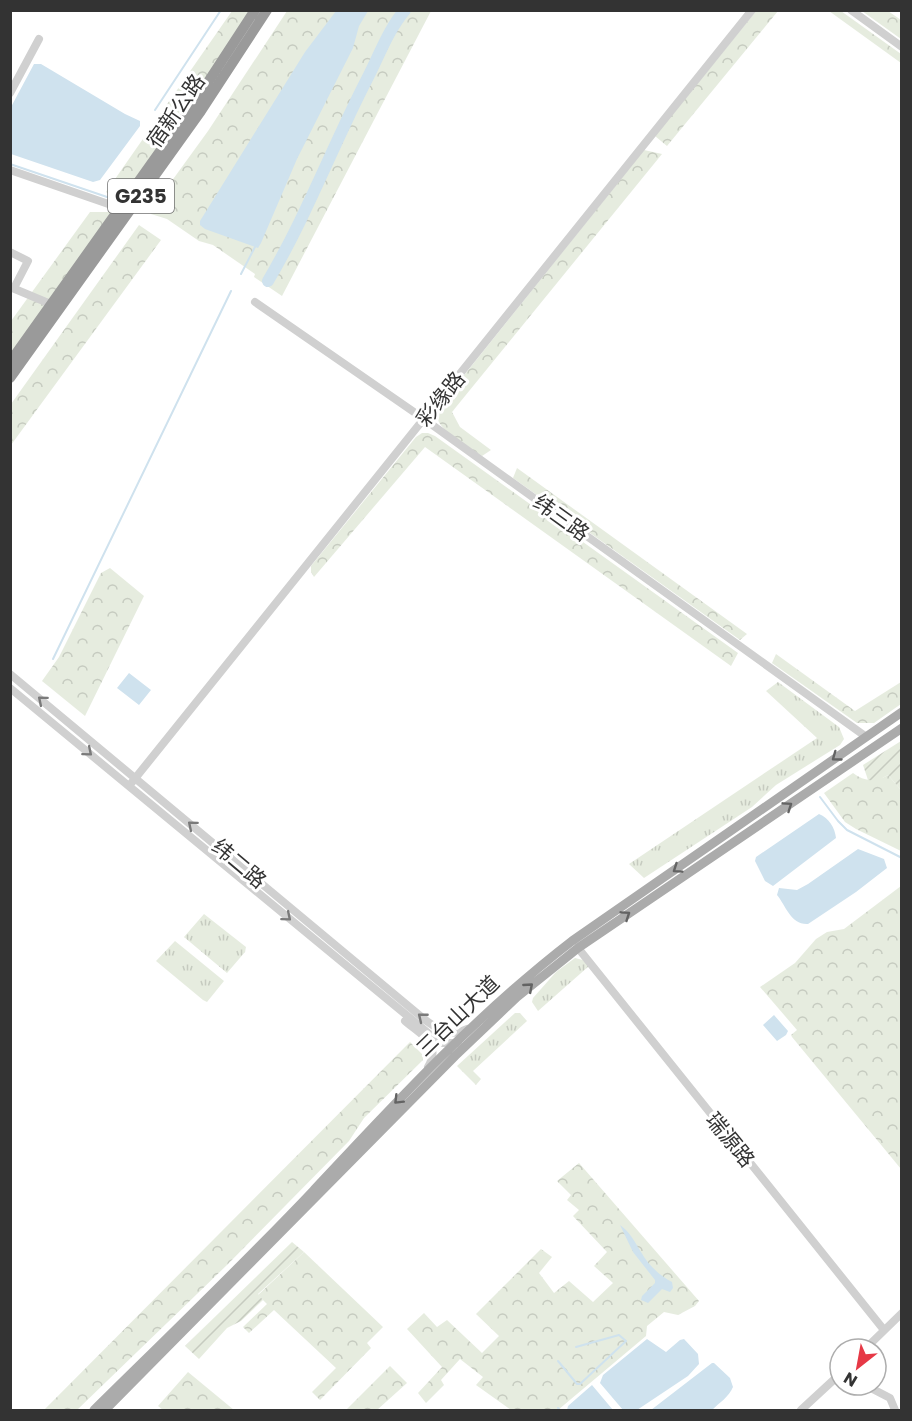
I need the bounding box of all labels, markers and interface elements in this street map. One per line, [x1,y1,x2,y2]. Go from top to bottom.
street label: 宿新公路 [140,68,212,153]
road number: G235 [108,179,174,213]
street label: 彩缘路 [410,365,472,432]
street label: 纬三路 [527,487,595,548]
one-way arrow [38,696,49,707]
one-way arrow [81,745,92,756]
one-way arrow [832,750,843,761]
one-way arrow [781,802,792,813]
one-way arrow [187,821,198,832]
street label: 纬二路 [206,832,273,895]
one-way arrow [672,862,683,873]
one-way arrow [280,910,291,921]
one-way arrow [619,911,630,922]
street label: 三台山大道 [410,969,505,1063]
one-way arrow [522,983,533,994]
one-way arrow [418,1014,429,1025]
one-way arrow [394,1092,405,1103]
street label: 瑞源路 [699,1106,761,1173]
north arrow [828,1337,888,1397]
text: N [839,1366,862,1392]

